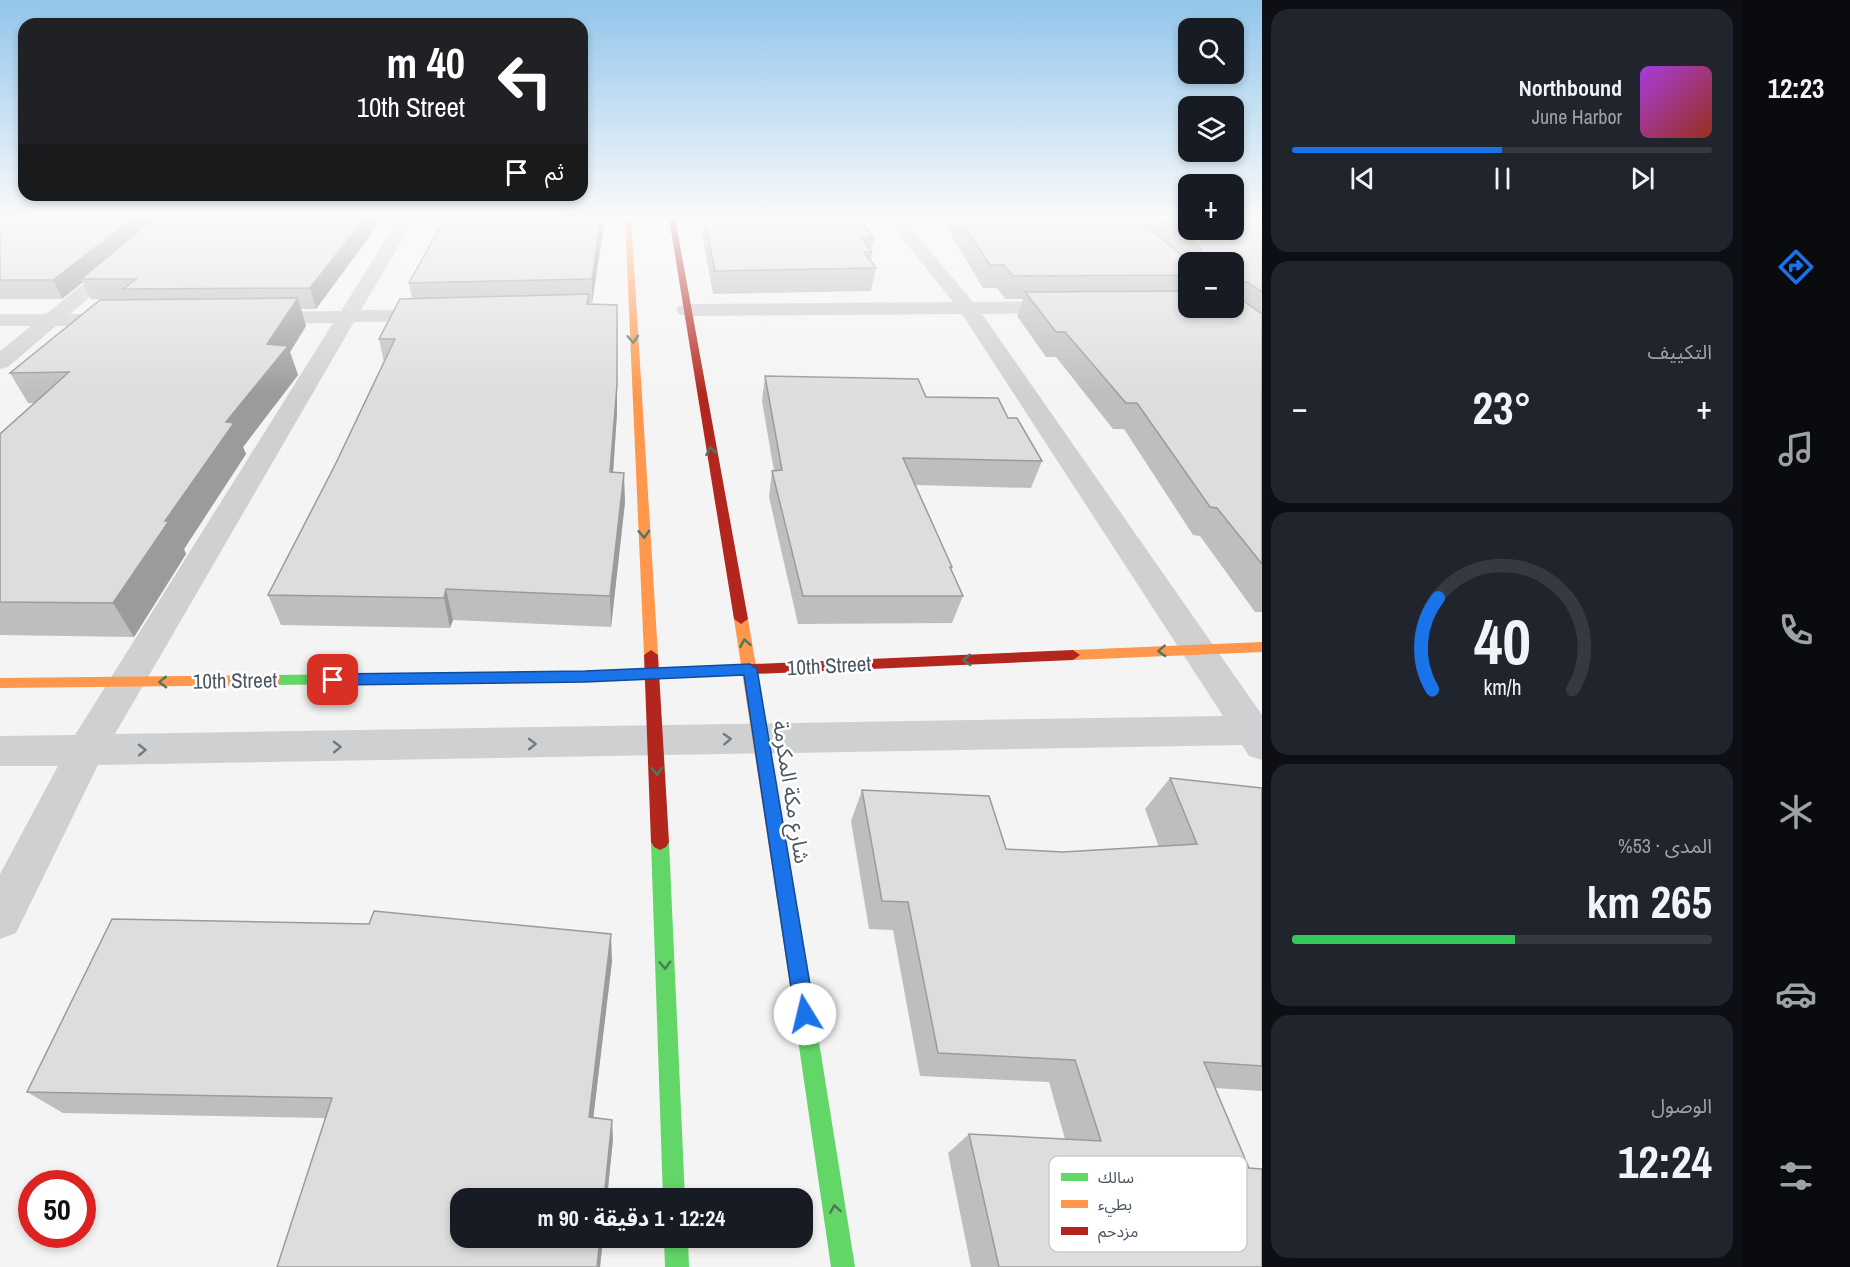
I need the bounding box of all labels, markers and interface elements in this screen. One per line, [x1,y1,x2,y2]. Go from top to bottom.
map controls [1178,18,1244,318]
button: search [1178,18,1244,84]
text: 40 m [386,35,465,91]
icon: left [486,42,564,120]
text: 12:23 [1768,70,1824,106]
text: Northbound [1519,73,1622,103]
text: 10th Street [357,89,465,125]
button: layers [1178,96,1244,162]
text: June Harbor [1532,103,1622,130]
icon: arrive [500,156,533,189]
text: ثم [545,157,564,187]
icon: previous [1346,162,1379,195]
icon: pause [1486,162,1519,195]
icon: next [1626,162,1659,195]
button: + [1178,174,1244,240]
icon: directions [1775,246,1817,288]
button: − [1178,252,1244,318]
one-way arrow [627,335,640,344]
text: التكييف [1648,338,1712,365]
text: 23° [1472,377,1532,438]
text: − [1292,385,1308,429]
text: + [1696,385,1712,429]
icon: music [1775,428,1817,470]
one-way arrow [705,447,718,457]
one-way arrow [637,529,650,539]
text: 40 [1474,600,1530,684]
icon: phone [1775,609,1817,651]
one-way arrow [740,639,752,648]
one-way arrow [1157,645,1166,658]
street label: 10th Street [786,649,872,682]
one-way arrow [962,653,971,666]
pin [307,654,358,705]
icon: arrive [316,663,349,696]
street label: 10th Street [193,665,278,696]
text: km/h [1483,674,1521,703]
one-way arrow [159,675,168,688]
street label: شارع مكة المكرمة [765,718,817,866]
one-way arrow [723,733,732,745]
one-way arrow [528,738,537,750]
one-way arrow [333,741,342,753]
one-way arrow [138,743,147,756]
one-way arrow [651,766,664,775]
icon: climate [1775,791,1817,833]
text: المدى · 53% [1618,832,1712,859]
text: 265 km [1587,871,1712,932]
one-way arrow [659,961,671,970]
icon: car [1775,973,1817,1015]
position arrow [773,982,837,1046]
text: الوصول [1651,1092,1712,1119]
text: 12:24 [1618,1131,1712,1192]
icon: filters [1775,1155,1817,1197]
legend [1049,1156,1247,1252]
text: سالك [1098,1166,1134,1188]
speed limit sign: 50 [18,1170,96,1248]
text: بطيء [1098,1193,1132,1217]
text: 12:24 · 1 دقيقة · 90 m [538,1203,725,1233]
one-way arrow [829,1205,841,1214]
text: مزدحم [1098,1220,1138,1244]

